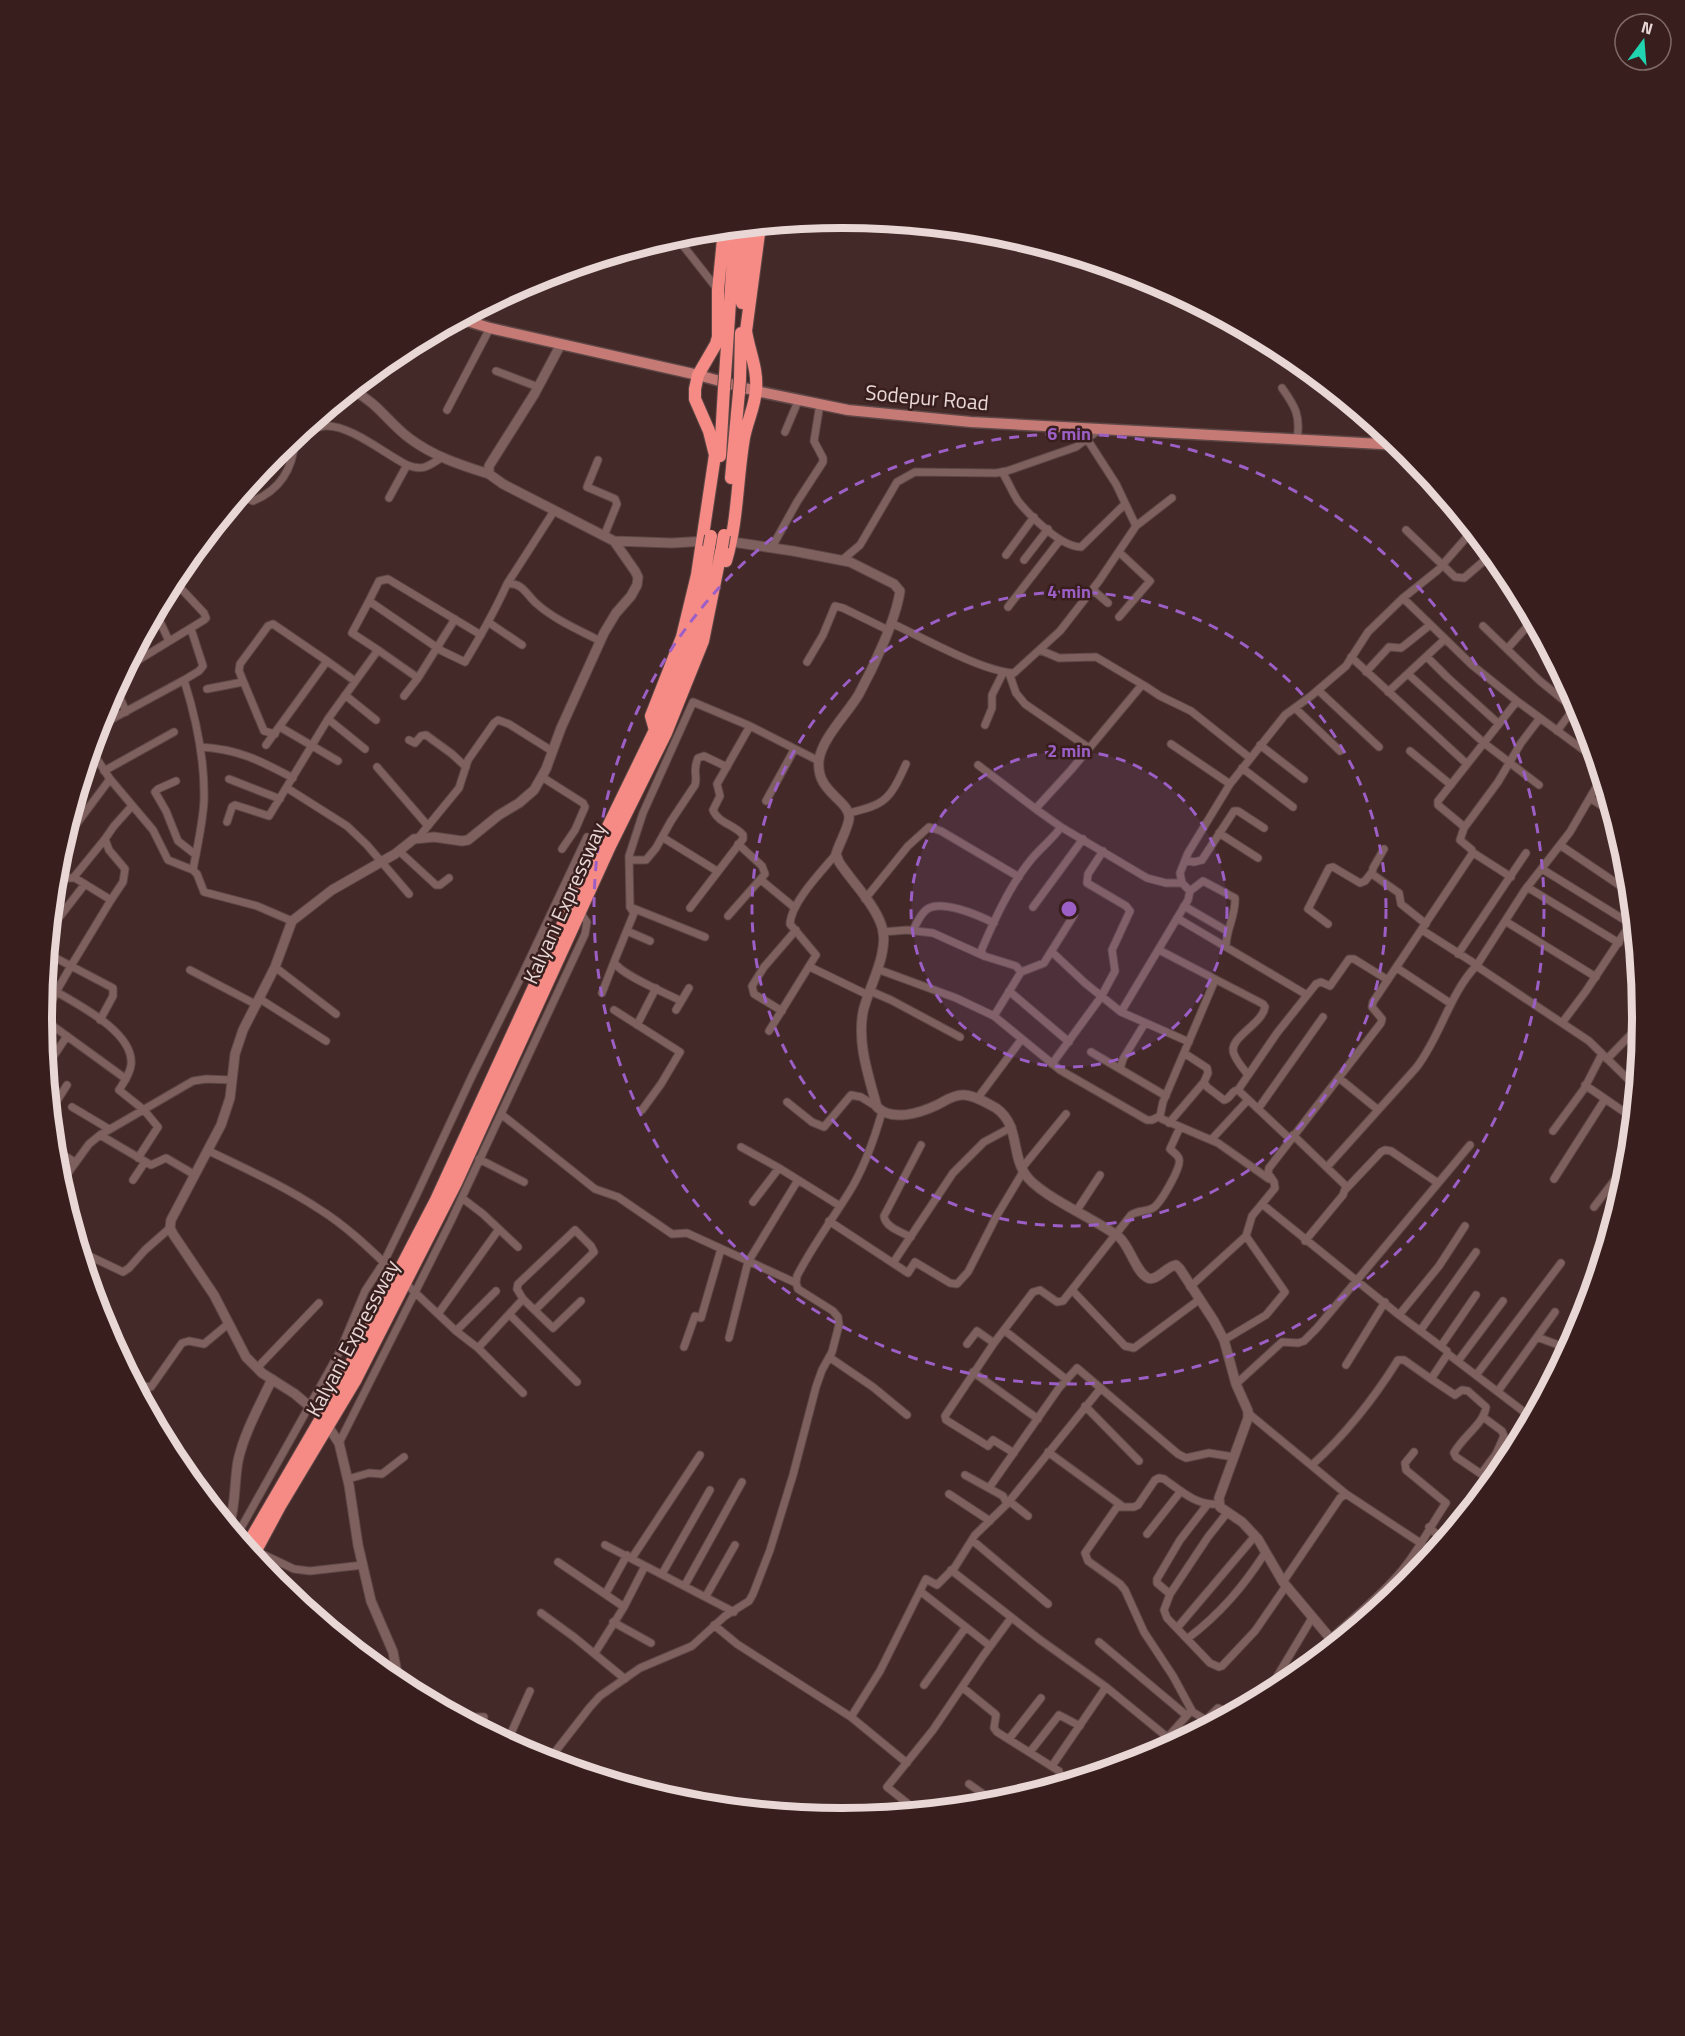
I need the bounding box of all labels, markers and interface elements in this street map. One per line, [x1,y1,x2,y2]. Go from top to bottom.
north arrow [1613,12,1673,72]
text: N [1638,15,1656,41]
street label: Sodepur Road [864,376,990,418]
text: 6 min [1047,420,1091,447]
text: 4 min [1047,578,1091,605]
text: 2 min [1047,737,1091,764]
street label: Kalyani Expressway [514,817,614,989]
centre of rings [1059,899,1079,919]
street label: Kalyani Expressway [297,1254,407,1422]

